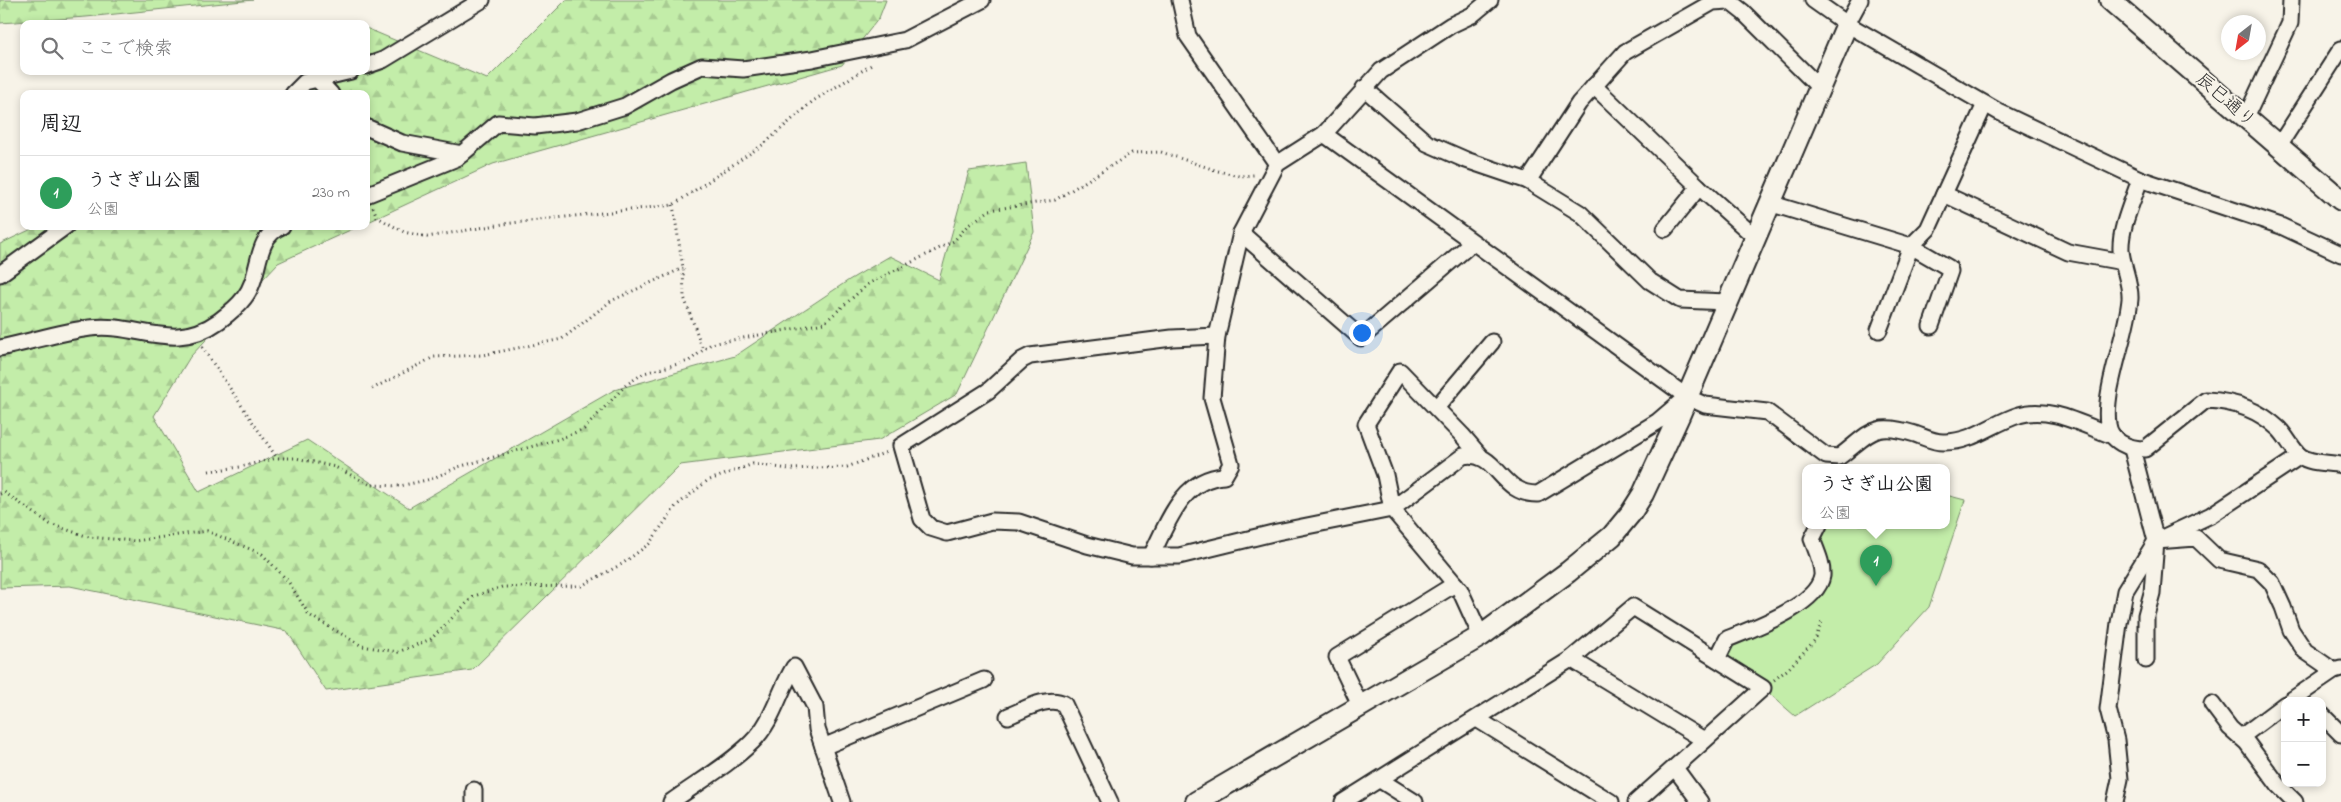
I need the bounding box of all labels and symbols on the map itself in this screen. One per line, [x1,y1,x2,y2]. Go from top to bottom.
north arrow [2221,15,2266,60]
street label: 辰巳通り [2189,68,2261,134]
your location [1349,320,1375,346]
pin: 1 [1860,545,1892,586]

